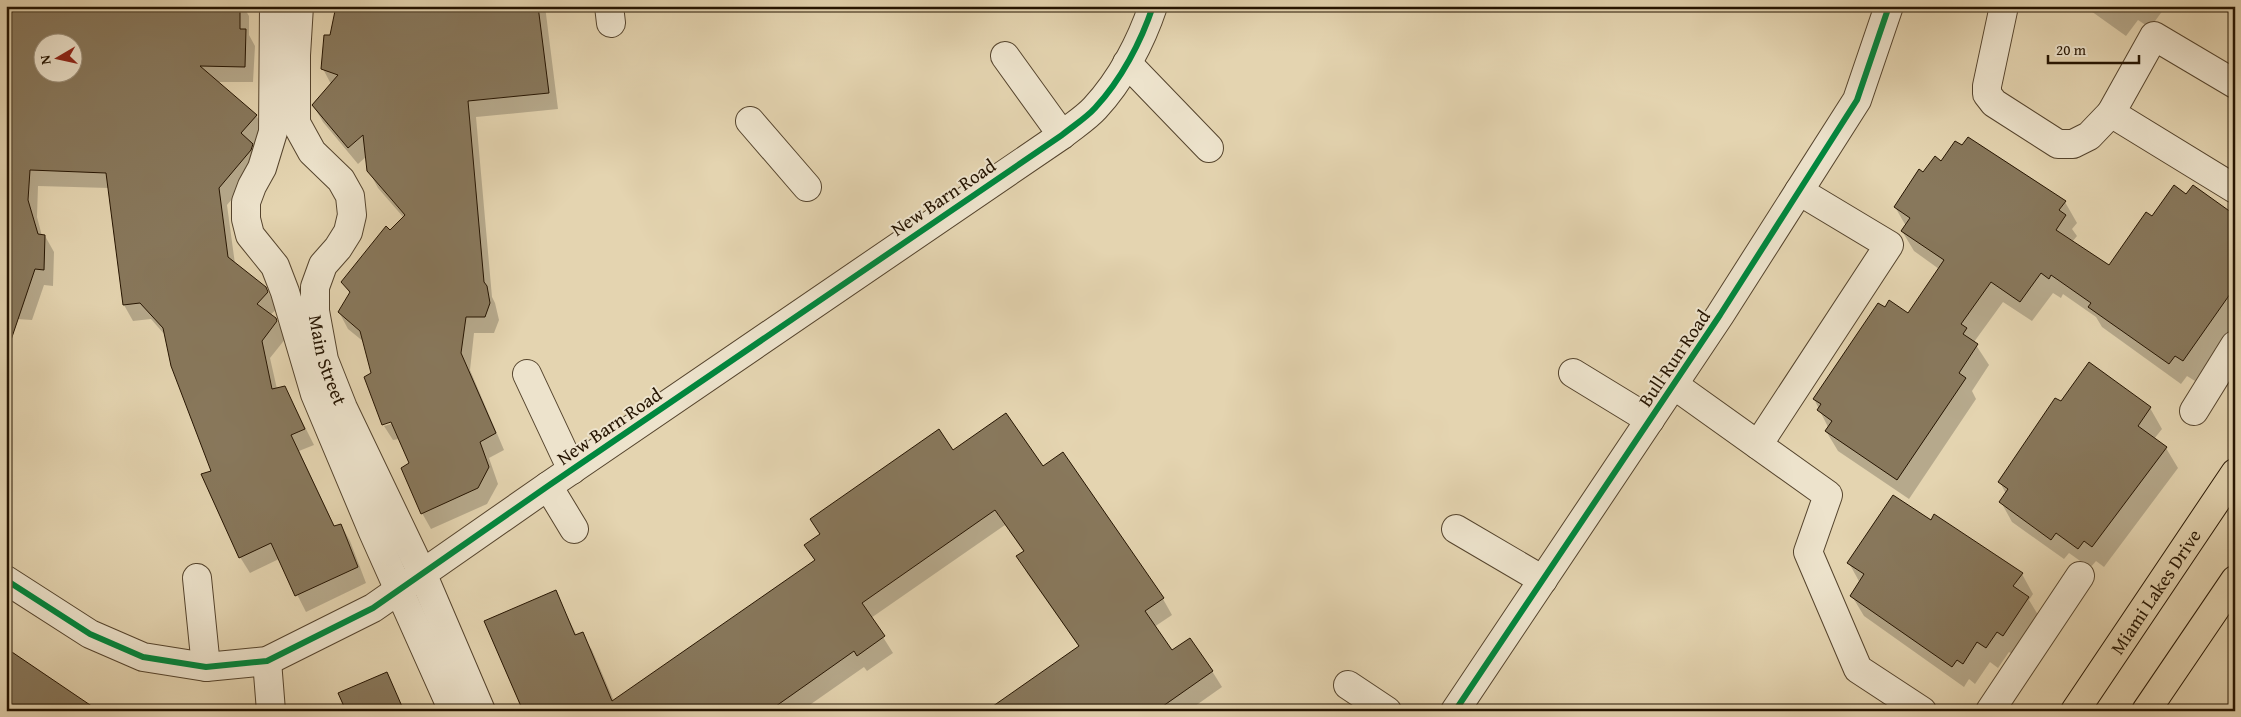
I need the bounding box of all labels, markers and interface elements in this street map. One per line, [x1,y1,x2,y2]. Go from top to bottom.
north arrow [32,32,82,82]
scale bar [2048,32,2140,64]
text: 20 m [2056,39,2087,60]
text: N [34,53,56,66]
street label: New Barn Road [885,151,1002,242]
street label: Bull Run Road [1631,303,1717,412]
street label: Main Street [302,313,354,409]
street label: New Barn Road [551,380,668,471]
street label: Miami Lakes Drive [2103,523,2208,660]

